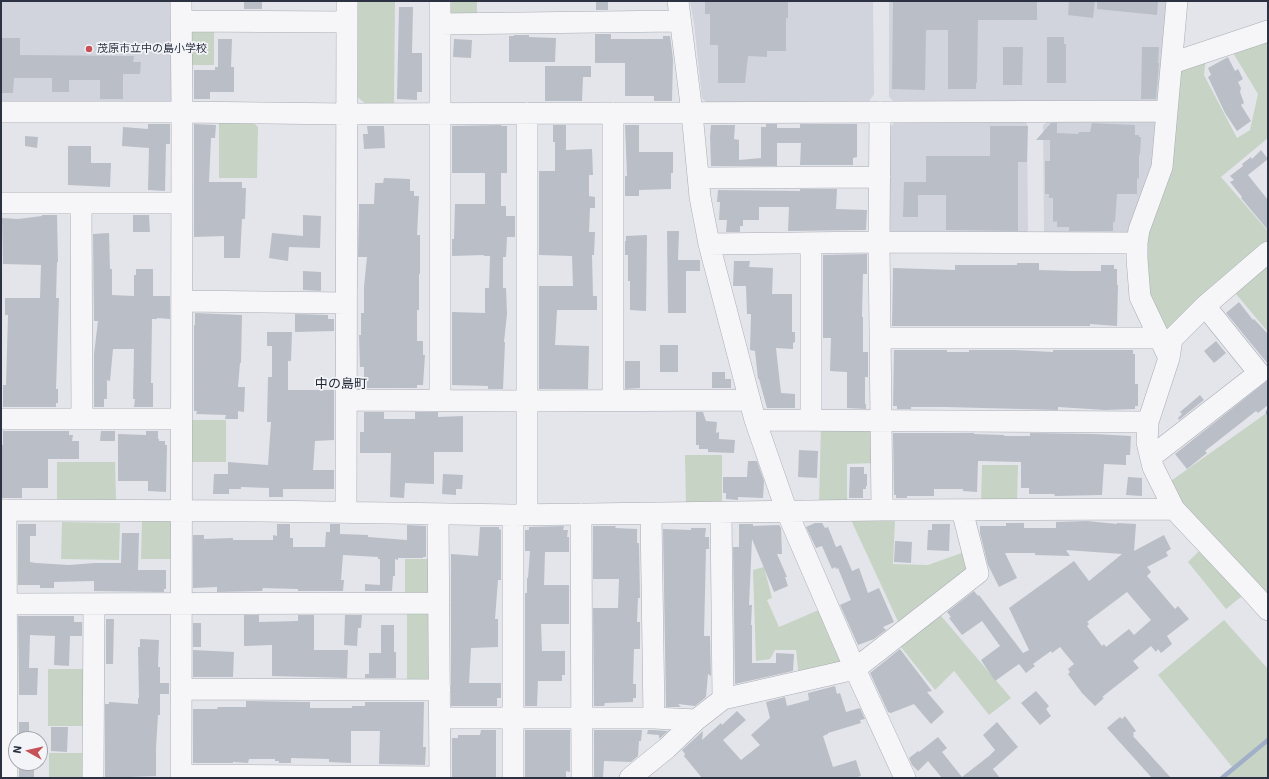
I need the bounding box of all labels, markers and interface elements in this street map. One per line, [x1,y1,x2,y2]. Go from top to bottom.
place label: 茂原市立中の島小学校 [97,42,207,56]
marker: 茂原市立中の島小学校 [84,44,94,54]
district label: 中の島町 [315,376,367,392]
north arrow [8,731,48,771]
text: N [10,745,25,754]

